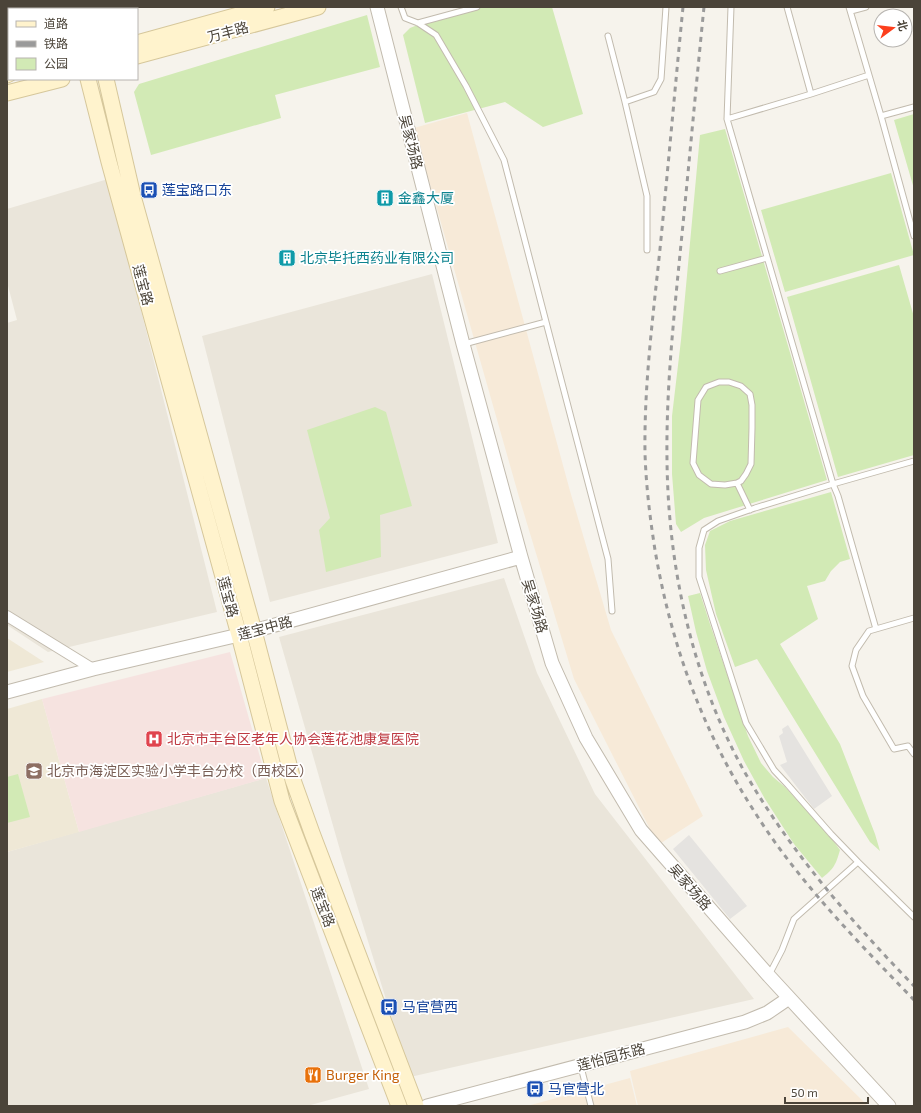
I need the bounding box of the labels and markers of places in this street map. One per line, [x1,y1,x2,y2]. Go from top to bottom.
bus stop icon: 莲宝路口东 [139,180,159,200]
place label: 莲宝路口东 [162,181,232,198]
building icon: 金鑫大厦 [375,188,395,208]
place label: 金鑫大厦 [398,189,454,206]
building icon: 北京毕托西药业有限公司 [277,248,297,268]
place label: 北京毕托西药业有限公司 [300,249,454,266]
hospital icon: 北京市丰台区老年人协会莲花池康复医院 [144,729,164,749]
place label: 北京市丰台区老年人协会莲花池康复医院 [167,730,419,747]
school or university icon: 北京市海淀区实验小学丰台分校（西校区） [24,761,44,781]
place label: 北京市海淀区实验小学丰台分校（西校区） [47,762,313,779]
bus stop icon: 马官营西 [379,997,399,1017]
place label: 马官营西 [402,998,458,1015]
restaurant icon: Burger King [303,1065,323,1085]
place label: Burger King [326,1066,400,1083]
bus stop icon: 马官营北 [525,1079,545,1099]
place label: 马官营北 [548,1080,604,1097]

